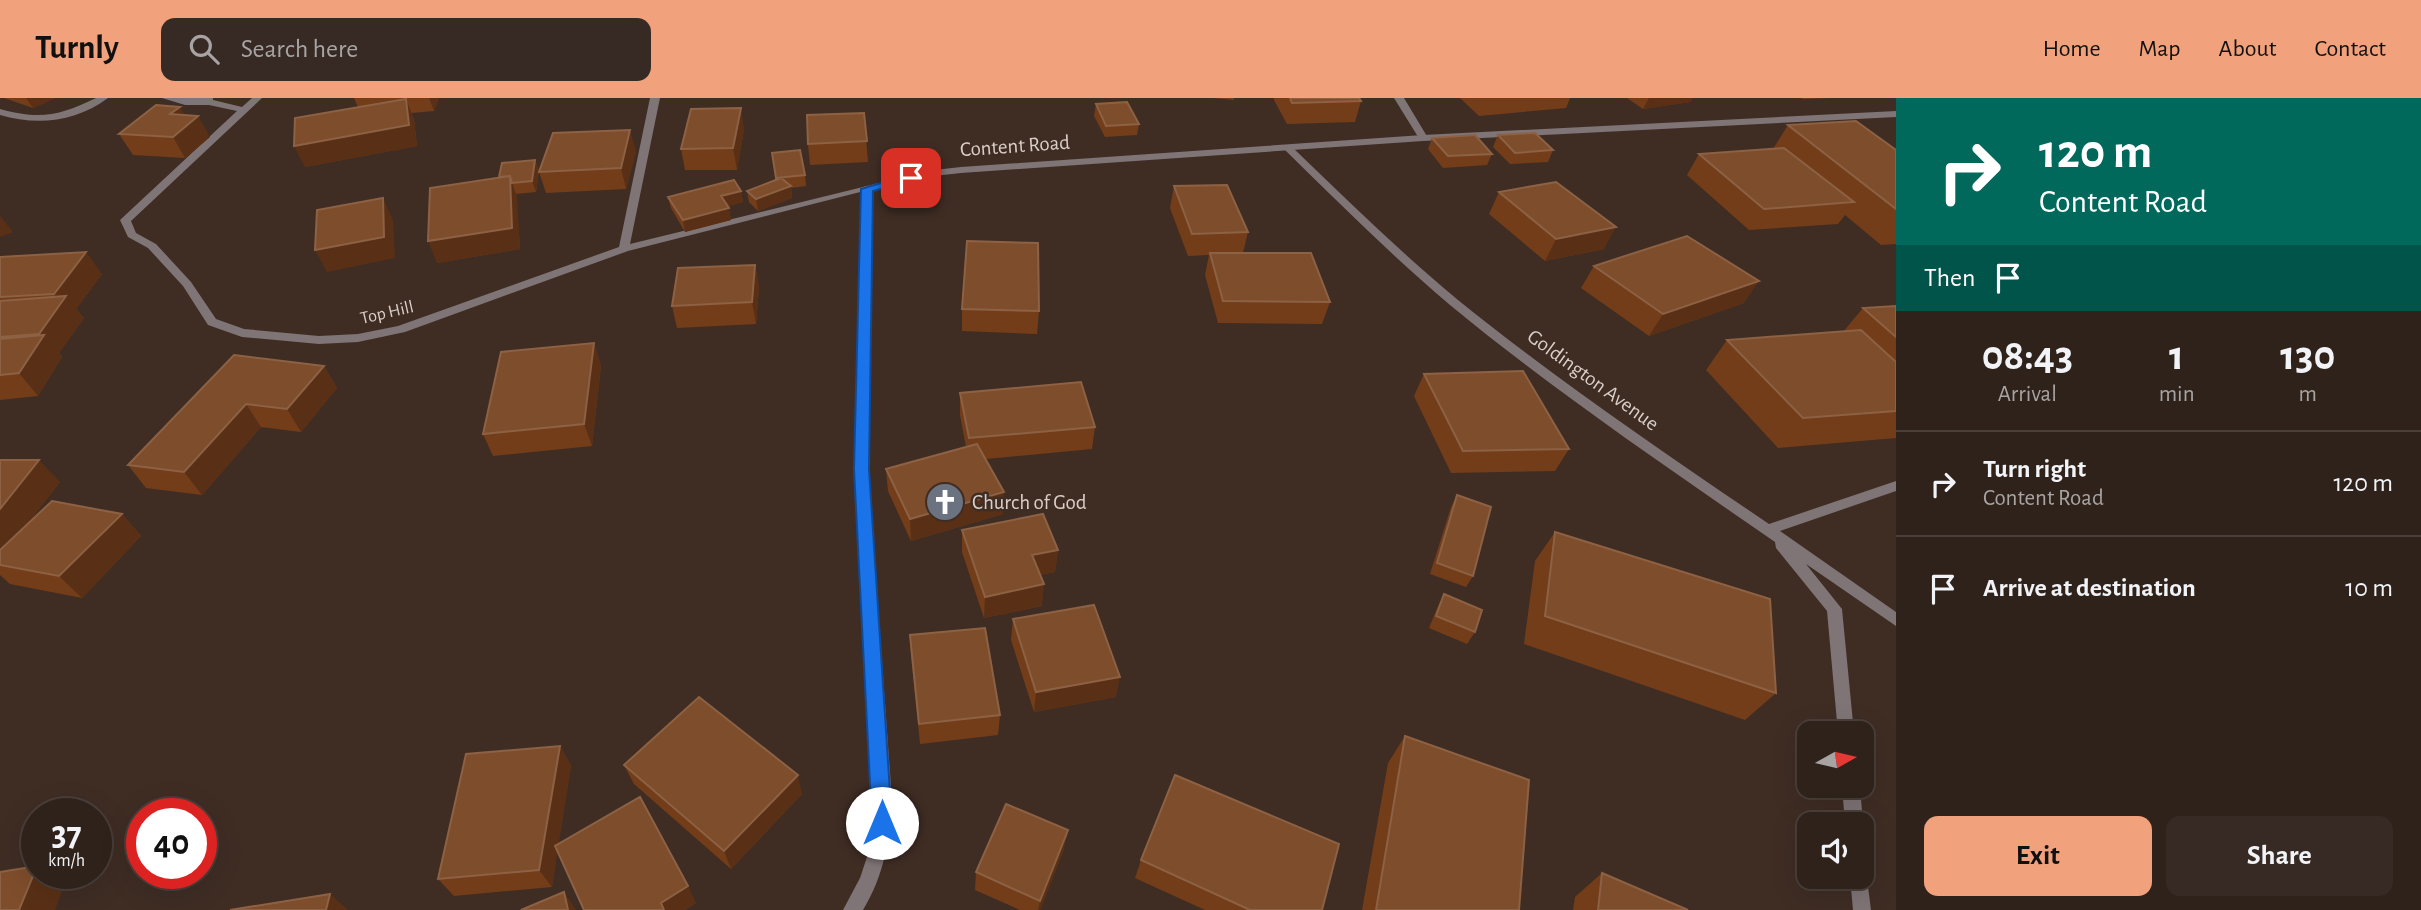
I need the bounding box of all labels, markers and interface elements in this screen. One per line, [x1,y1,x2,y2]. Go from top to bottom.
search box [161,18,651,81]
icon: search [185,30,223,68]
text: Turnly [35,32,119,65]
text: Search here [241,36,358,62]
text: Home [2043,37,2101,61]
text: Map [2139,37,2181,61]
text: About [2219,37,2276,61]
text: Contact [2314,37,2386,61]
icon: right [1924,126,2015,217]
text: 120 m [2039,128,2152,177]
street label: Content Road [959,132,1071,160]
pin [881,148,941,208]
icon: arrive [892,159,930,197]
text: Content Road [2039,186,2207,218]
icon: arrive [1989,259,2027,297]
text: Then [1924,265,1975,291]
street label: Top Hill [359,298,415,328]
street label: Goldington Avenue [1523,325,1663,435]
text: 08:43 [1982,335,2073,377]
text: 1 [2169,335,2184,377]
text: 130 [2280,335,2335,377]
text: Arrival [1998,383,2057,406]
text: min [2159,383,2195,406]
text: m [2299,383,2317,406]
text: Turn right [1983,456,2086,482]
icon: right [1924,465,1962,503]
text: 120 m [2333,470,2393,496]
church icon: Church of God [924,481,966,523]
text: Content Road [1983,487,2104,510]
place label: Church of God [972,492,1087,513]
icon: arrive [1924,570,1962,608]
text: Arrive at destination [1983,575,2196,601]
text: 10 m [2345,575,2393,601]
north arrow [1797,721,1874,798]
map controls [1797,721,1874,889]
position arrow [845,786,919,860]
speed limit sign: 40 [126,798,217,889]
button: sound [1797,812,1874,889]
button: Exit [1924,816,2152,896]
button: Share [2166,816,2393,896]
text: 37 [51,817,82,852]
text: km/h [48,852,85,870]

